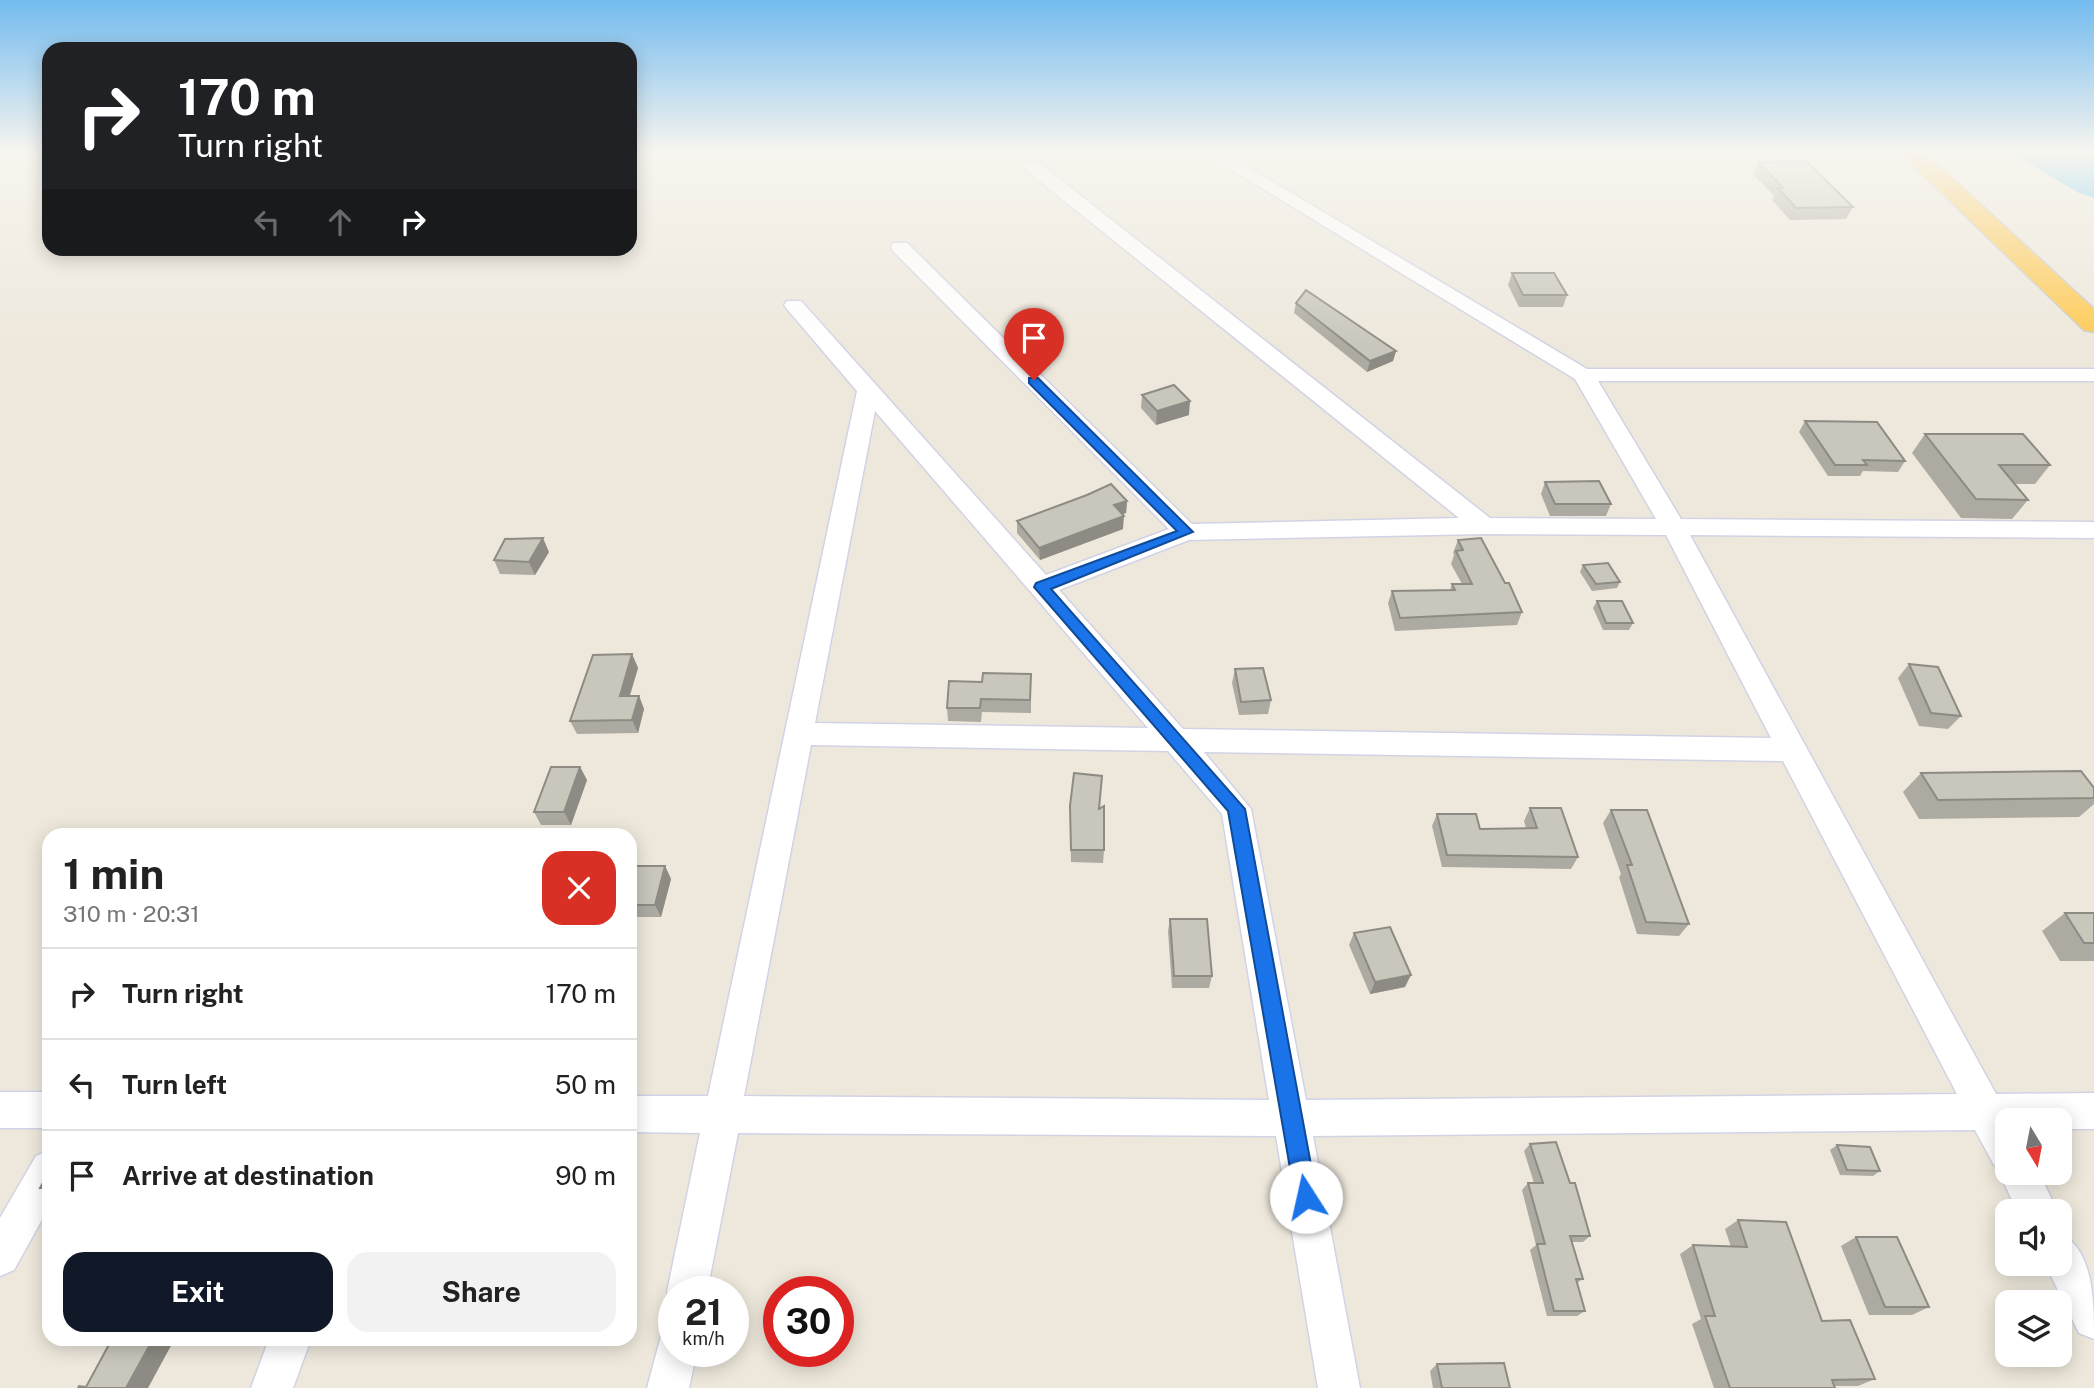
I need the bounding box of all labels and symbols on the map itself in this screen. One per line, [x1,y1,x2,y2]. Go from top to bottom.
pin [1004,308,1064,380]
north arrow [1995,1108,2072,1185]
position arrow [1269,1160,1343,1234]
speed limit sign: 30 [763,1276,854,1367]

